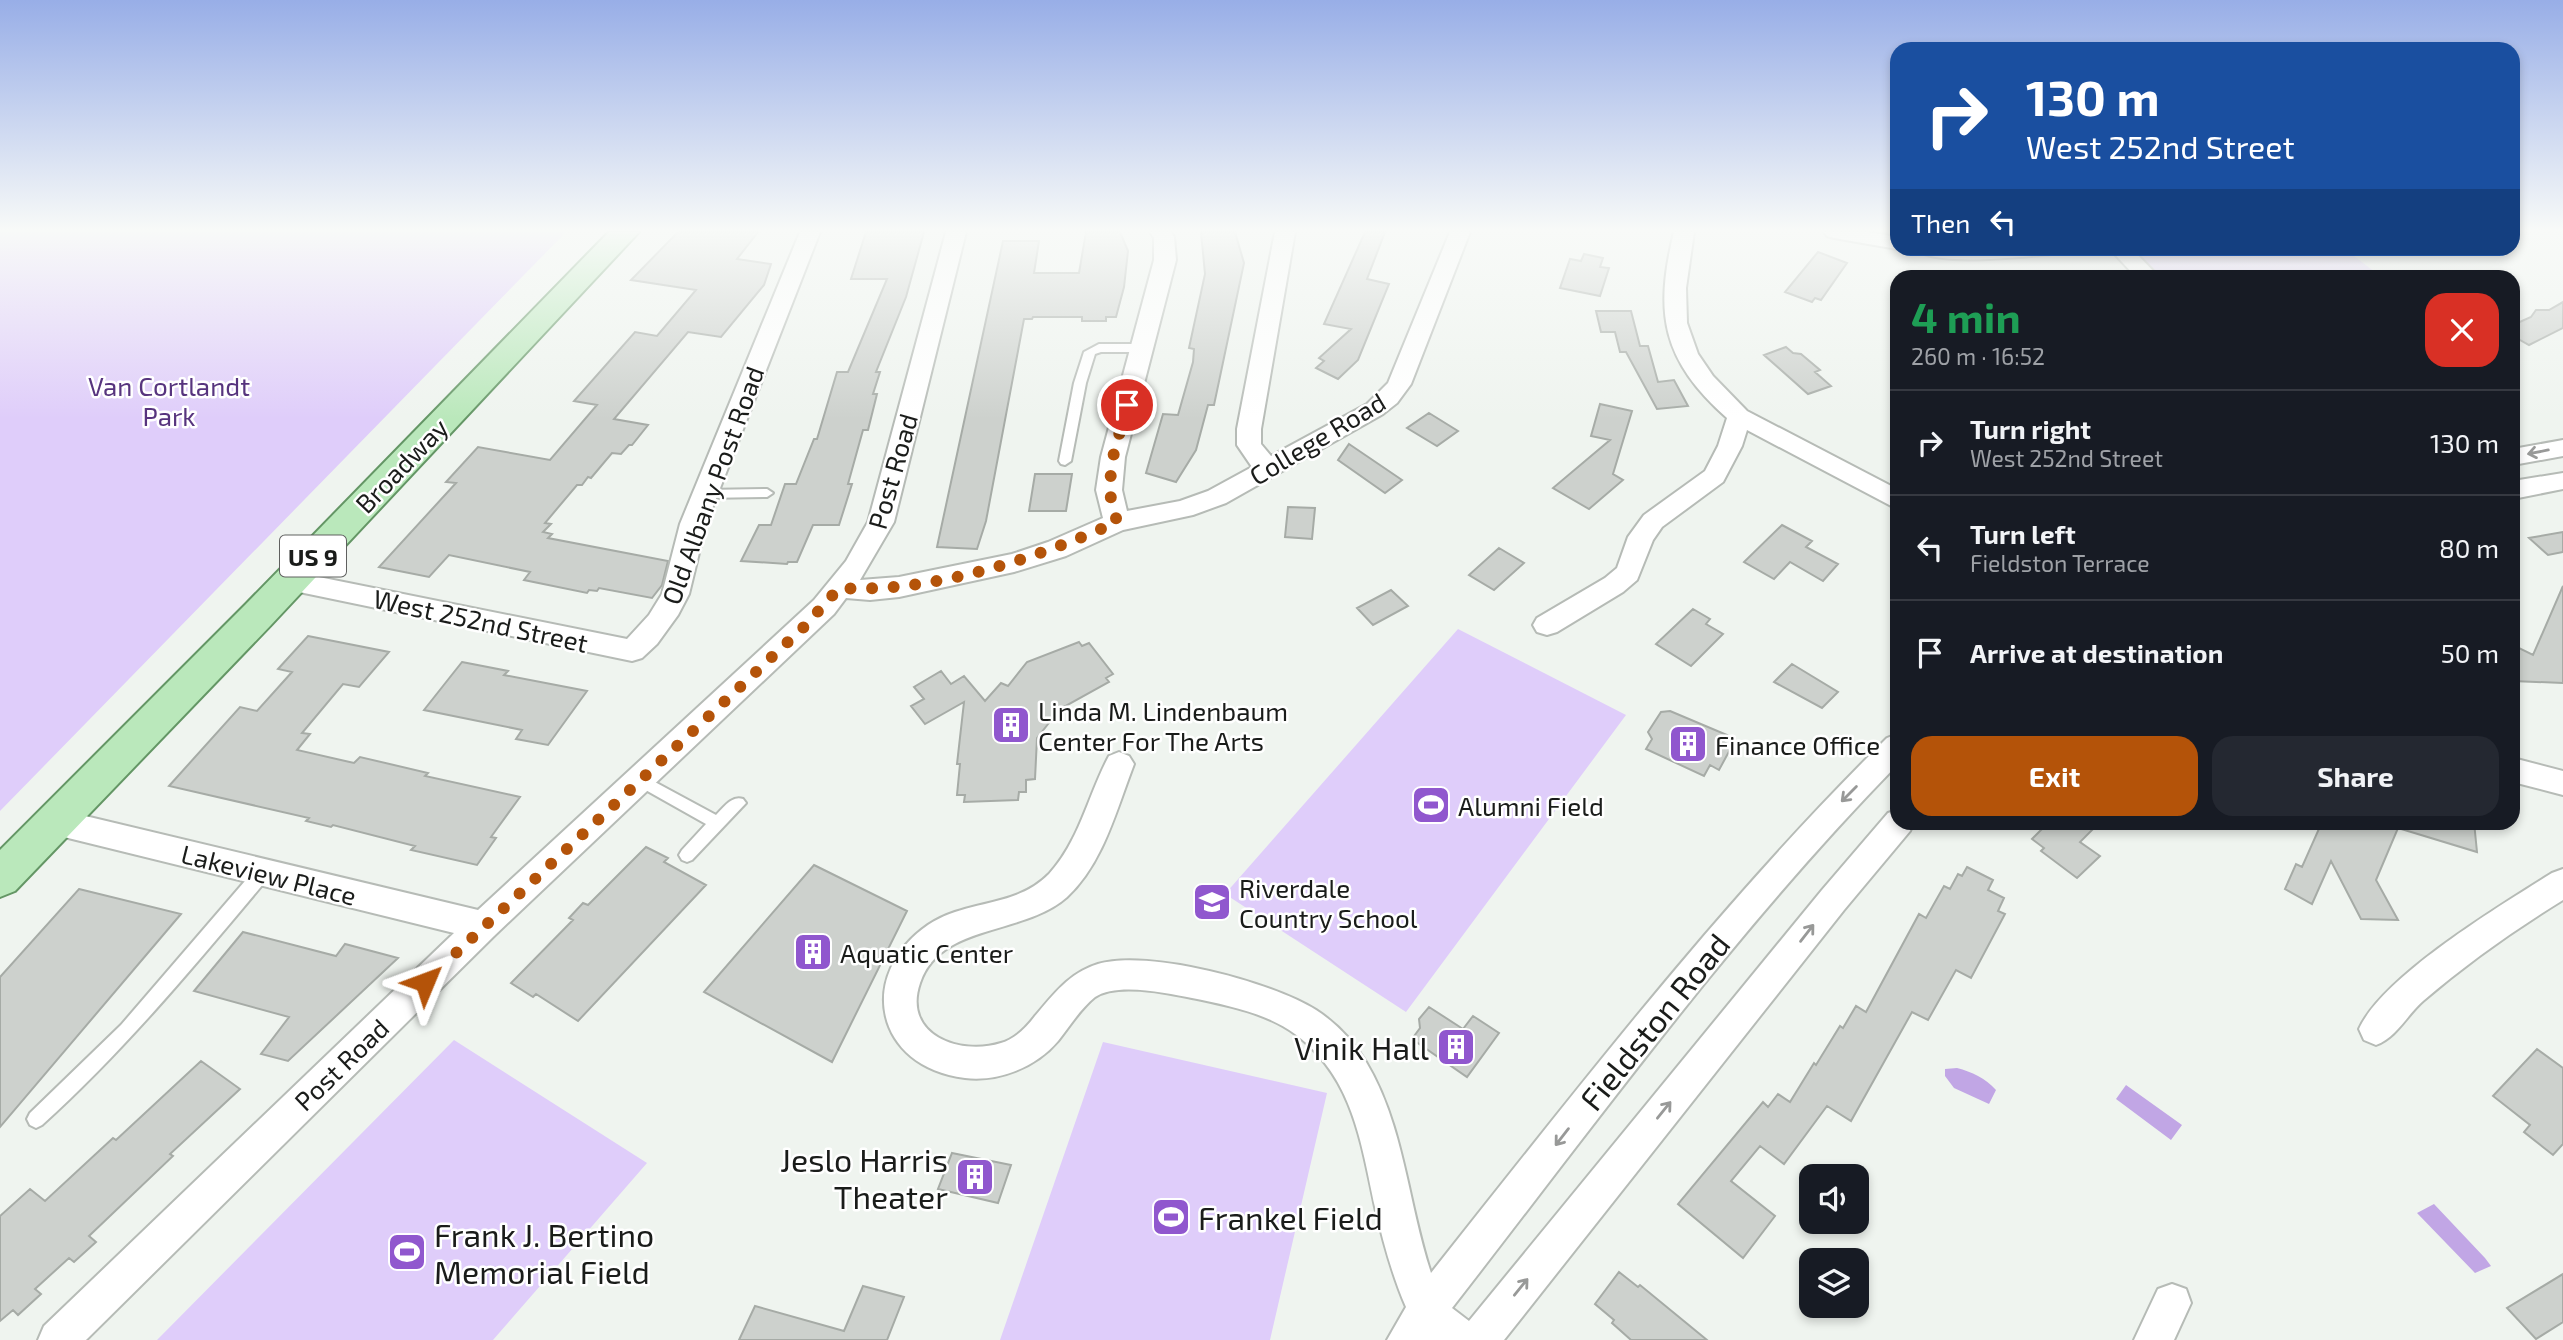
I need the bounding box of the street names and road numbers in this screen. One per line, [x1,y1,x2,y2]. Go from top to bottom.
street label: Old Albany Post Road [655,362,769,608]
street label: College Road [1243,385,1391,491]
street label: Post Road [861,410,923,532]
street label: Broadway [348,411,454,519]
road number: US 9 [280,536,346,576]
street label: West 252nd Street [371,582,591,658]
street label: Lakeview Place [178,837,360,911]
street label: Fieldston Road [1571,925,1737,1117]
street label: Post Road [288,1012,394,1116]

